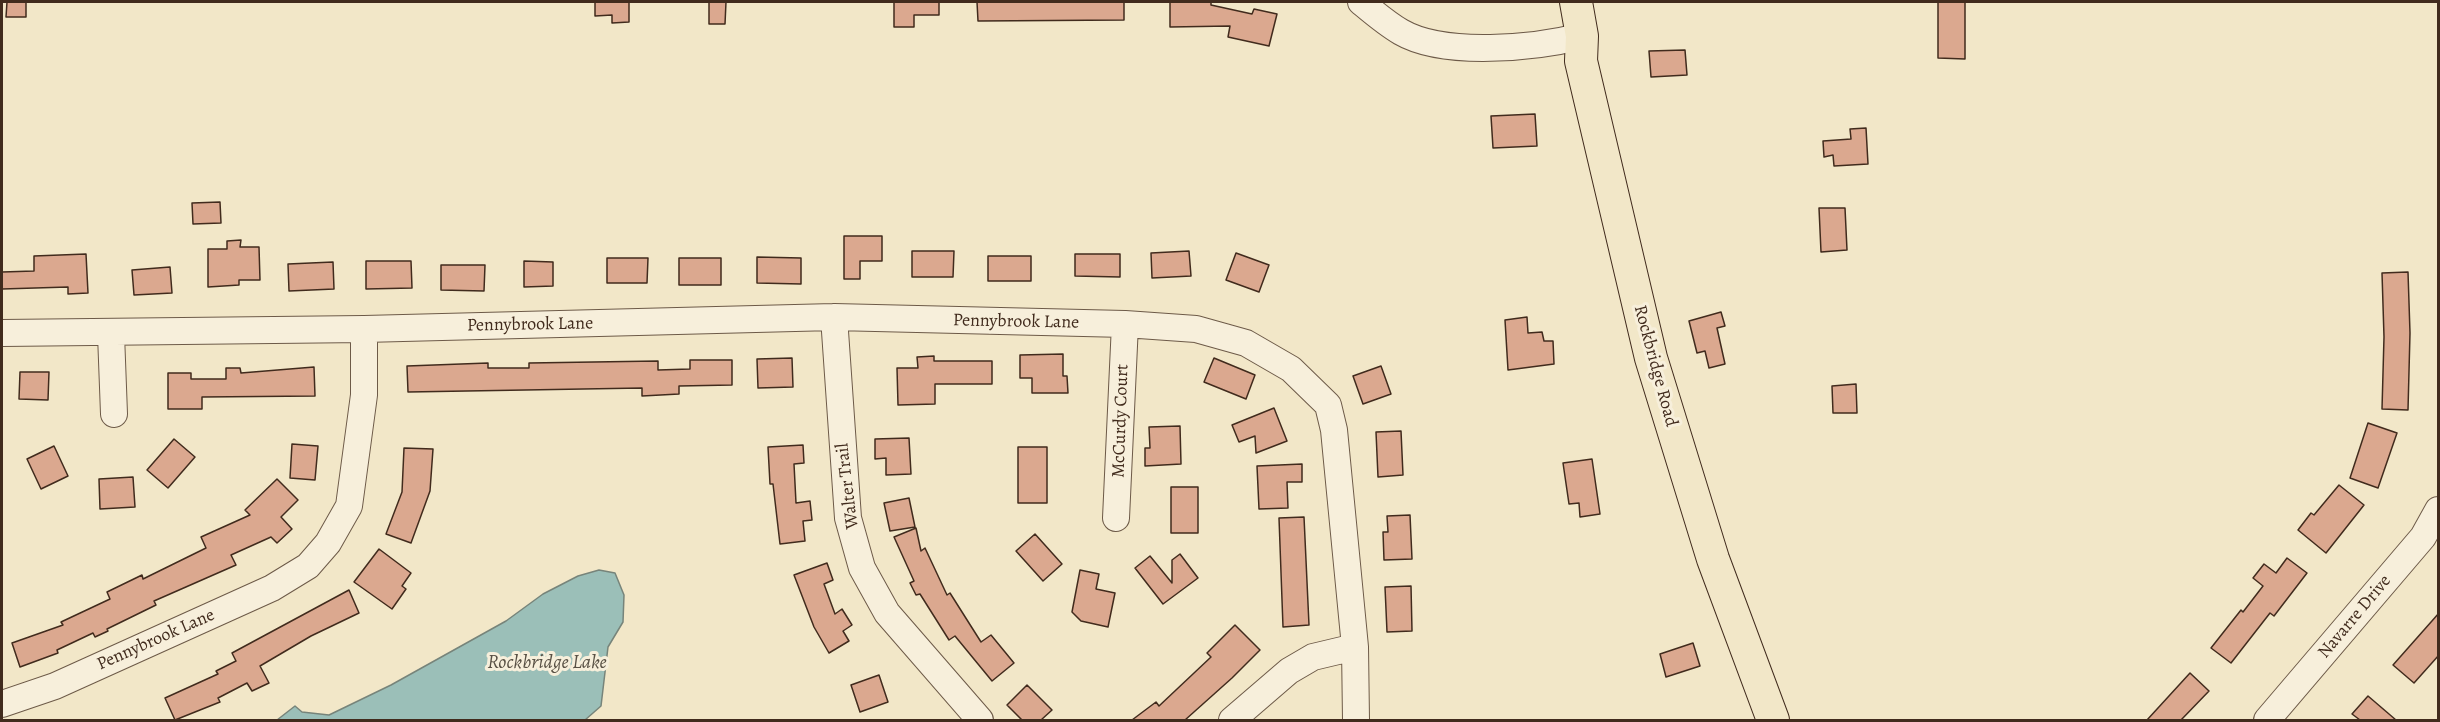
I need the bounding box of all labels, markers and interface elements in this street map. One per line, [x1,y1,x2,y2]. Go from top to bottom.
street label: Rockbridge Road [1628,303,1682,429]
street label: Pennybrook Lane [953,310,1079,334]
street label: Pennybrook Lane [467,313,593,337]
street label: McCurdy Court [1108,364,1134,478]
street label: Walter Trail [832,442,864,530]
street label: Navarre Drive [2314,571,2396,663]
street label: Pennybrook Lane [94,604,218,676]
water label: Rockbridge Lake [487,651,607,675]

